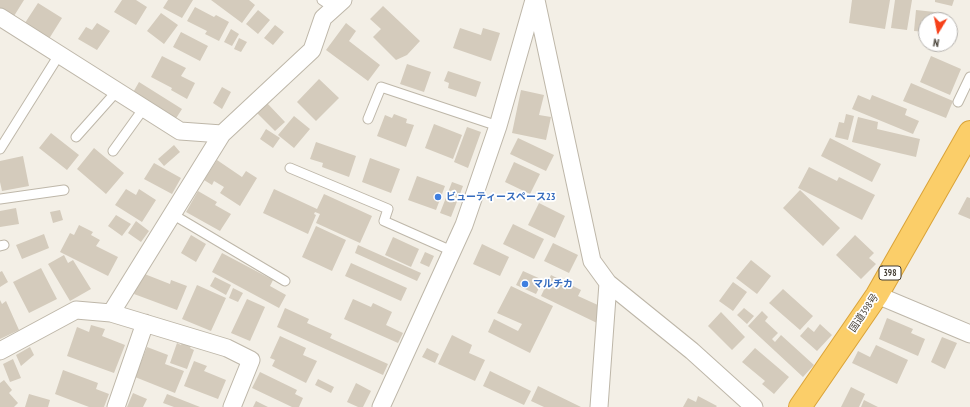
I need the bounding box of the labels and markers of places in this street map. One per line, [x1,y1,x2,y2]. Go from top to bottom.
place label: ビューティースペース23 [446,191,556,203]
marker: ビューティースペース23 [433,192,443,202]
place label: マルチカ [533,278,573,290]
marker: マルチカ [520,279,530,289]

